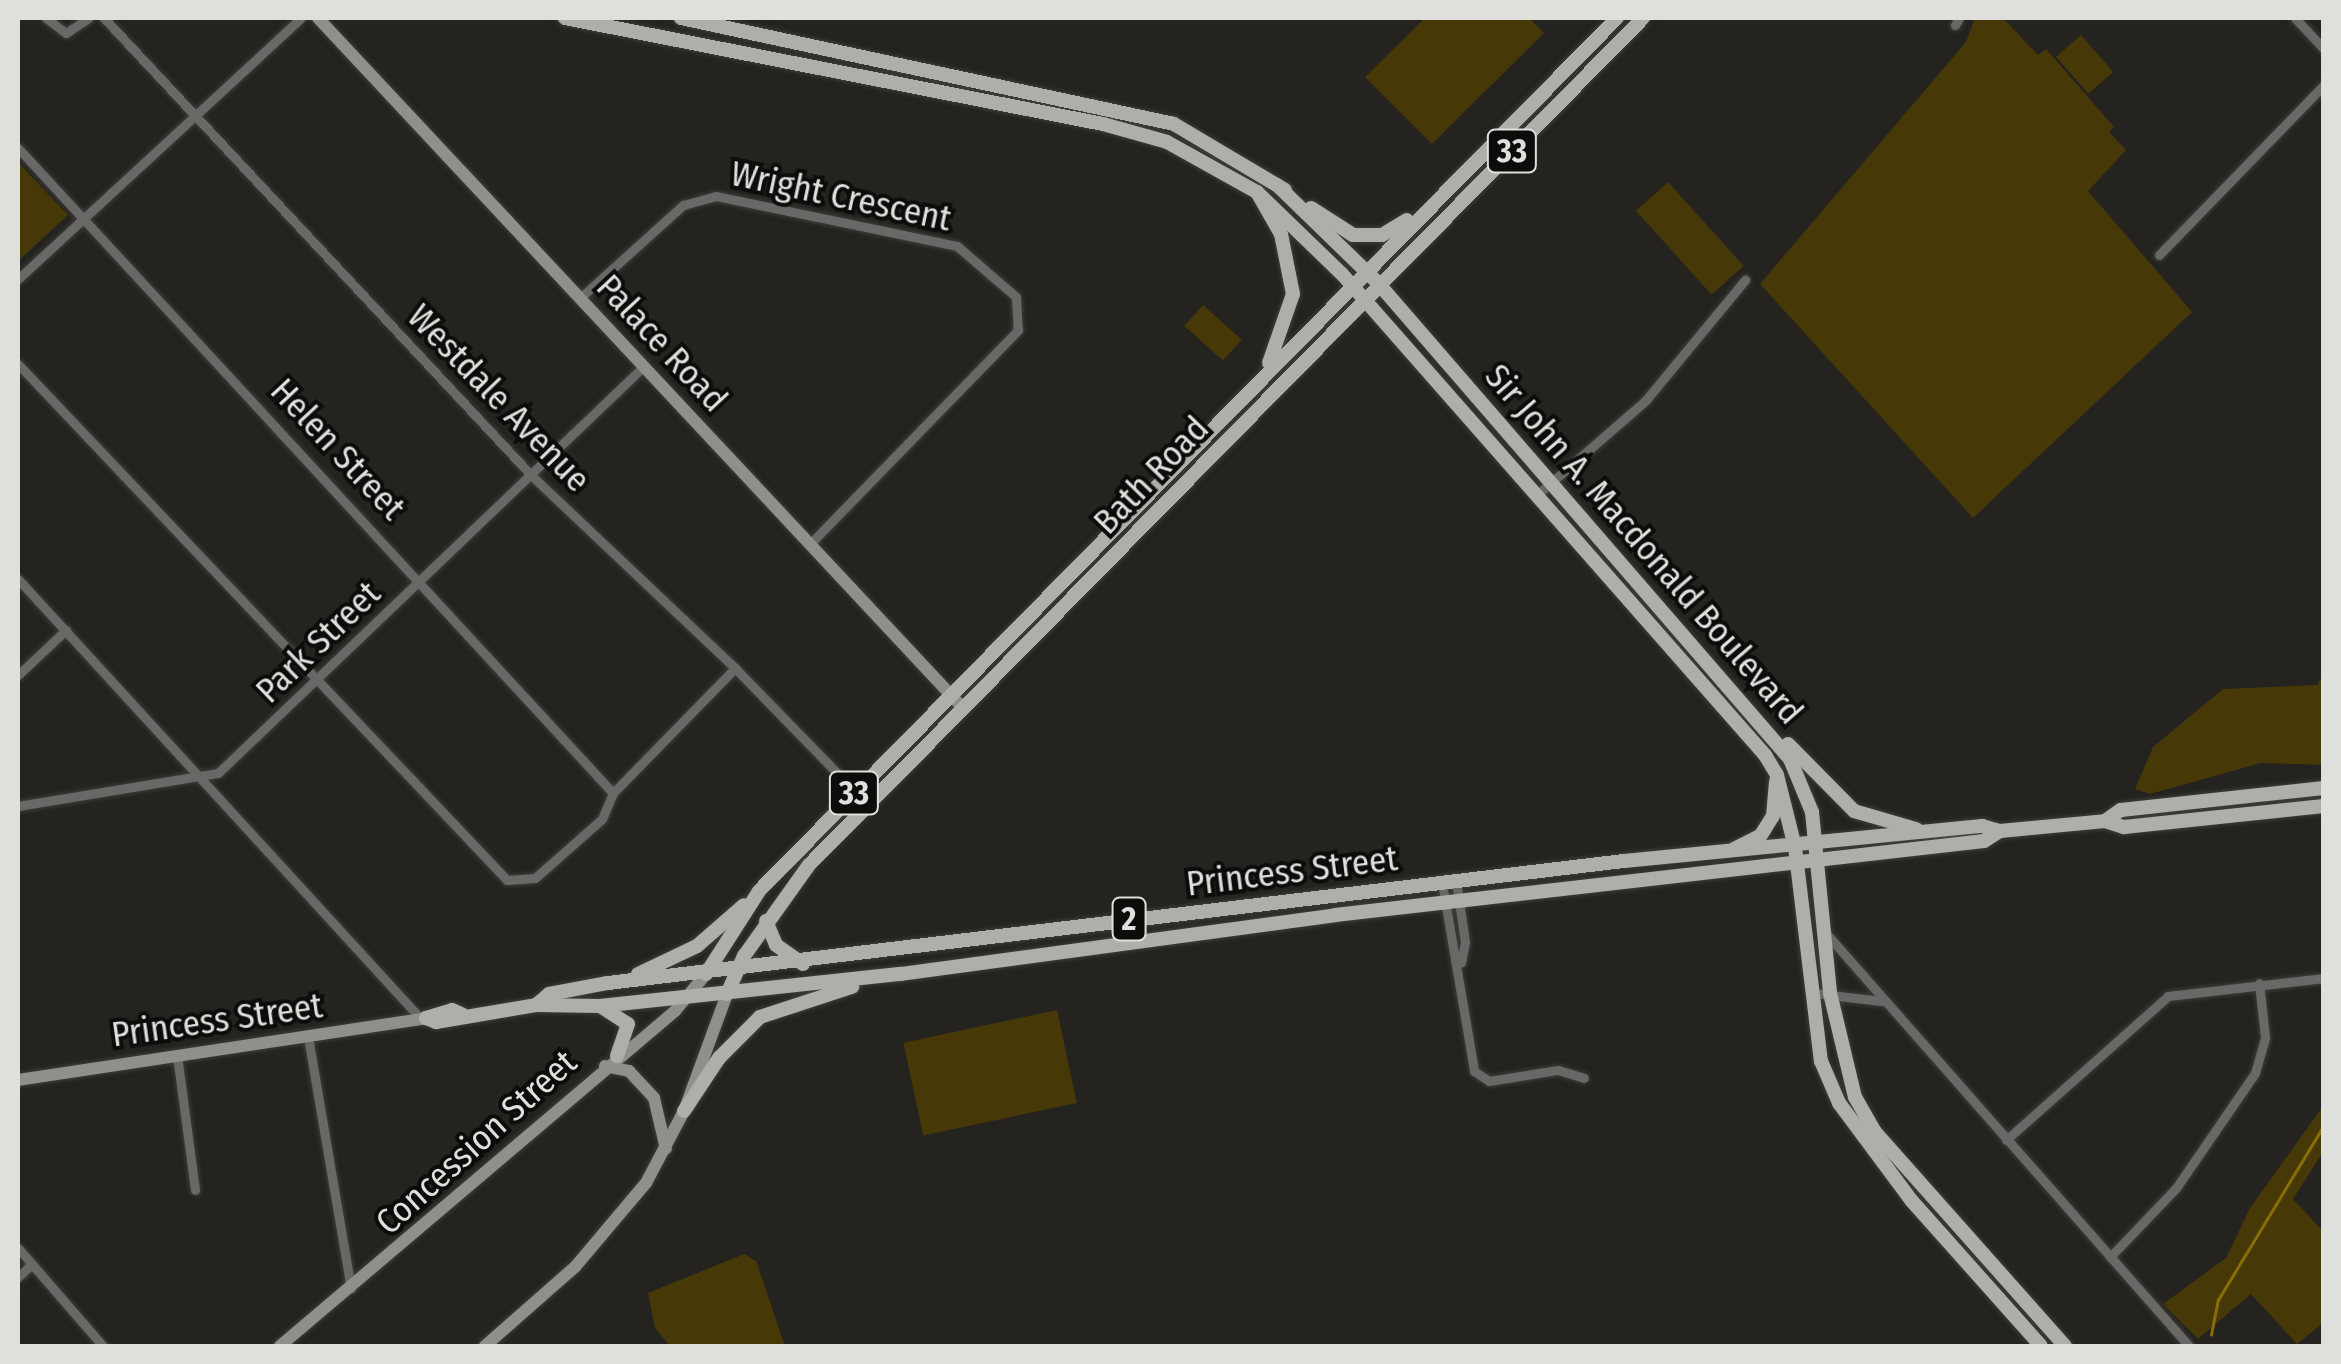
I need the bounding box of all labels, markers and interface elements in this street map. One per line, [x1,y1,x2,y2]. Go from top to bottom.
road number: 33 [1484,124,1540,178]
street label: Wright Crescent [727,152,955,240]
street label: Palace Road [588,266,736,420]
street label: Westdale Avenue [399,296,599,500]
street label: Sir John A. Macdonald Boulevard [1476,356,1812,732]
street label: Helen Street [262,370,414,528]
street label: Bath Road [1085,408,1217,542]
street label: Park Street [247,573,389,711]
road number: 33 [826,766,882,820]
street label: Princess Street [1184,837,1400,905]
road number: 2 [1112,892,1146,946]
street label: Princess Street [109,984,325,1056]
street label: Concession Street [367,1041,585,1243]

